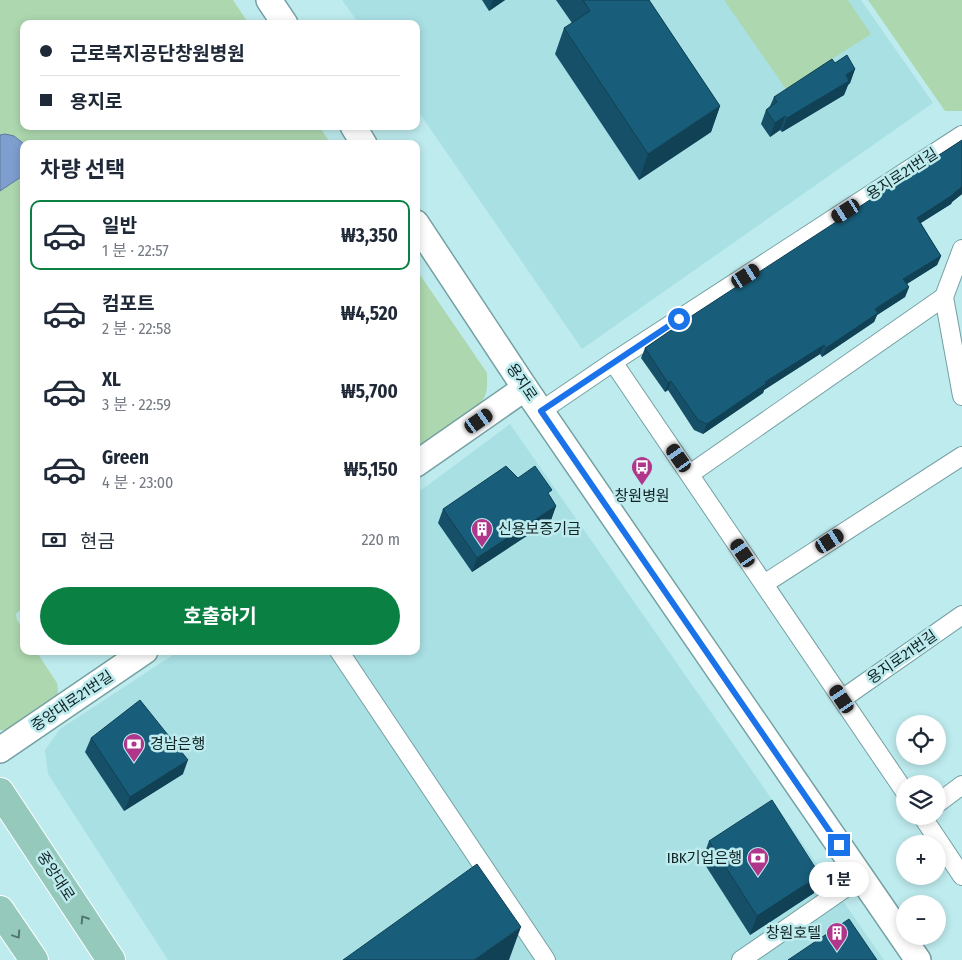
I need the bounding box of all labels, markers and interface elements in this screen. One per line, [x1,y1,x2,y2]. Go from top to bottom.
text: 근로복지공단창원병원 [70,42,245,65]
text: 용지로 [70,90,122,113]
street label: 용지로21번길 [863,144,941,204]
text: 차량 선택 [40,156,126,183]
car [829,197,862,225]
icon: car [42,213,87,258]
text: 일반 [102,214,137,237]
text: ₩3,350 [341,224,398,247]
text: 1 분 · 22:57 [102,241,169,260]
car [729,262,762,290]
icon: car [42,291,87,336]
text: 컴포트 [102,292,154,315]
text: ₩4,520 [341,302,398,325]
route start [668,308,690,330]
text: 2 분 · 22:58 [102,319,171,338]
street label: 용지로 [503,360,541,404]
text: XL [102,368,121,391]
icon: car [42,369,87,414]
text: ₩5,700 [341,380,398,403]
text: 3 분 · 22:59 [102,395,171,414]
car [462,406,495,436]
car [664,441,693,475]
text: Green [102,446,149,469]
icon: car [42,447,87,492]
bus stop icon: 창원병원 [630,455,654,486]
text: ₩5,150 [344,458,398,481]
text: 4 분 · 23:00 [102,473,173,492]
place label: 창원병원 [614,487,670,505]
building icon: 신용보증기금 [470,517,494,548]
place label: 신용보증기금 [498,520,581,538]
icon: cash [40,526,68,554]
car [813,527,846,555]
text: 현금 [80,530,115,553]
text: 220 m [361,530,400,549]
car [728,536,757,570]
button: 호출하기 [40,587,400,645]
street label: 용지로21번길 [864,626,940,688]
street label: 중앙대로21번길 [28,667,116,735]
car [827,682,856,716]
map controls [896,715,946,945]
button: locate [896,715,946,765]
bank icon: 경남은행 [122,732,146,763]
place label: 경남은행 [150,735,205,753]
button: layers [896,775,946,825]
route end [828,834,850,856]
button: + [896,835,946,885]
bank icon: IBK기업은행 [746,846,770,877]
street label: 중앙대로 [33,848,79,904]
place label: IBK기업은행 [667,849,742,867]
callout: 1 분 [809,862,869,898]
text: 1 분 [827,870,851,889]
button: − [896,895,946,945]
one-way arrow [81,916,91,925]
building icon: 창원호텔 [825,921,849,952]
place label: 창원호텔 [766,924,821,942]
one-way arrow [11,929,20,939]

